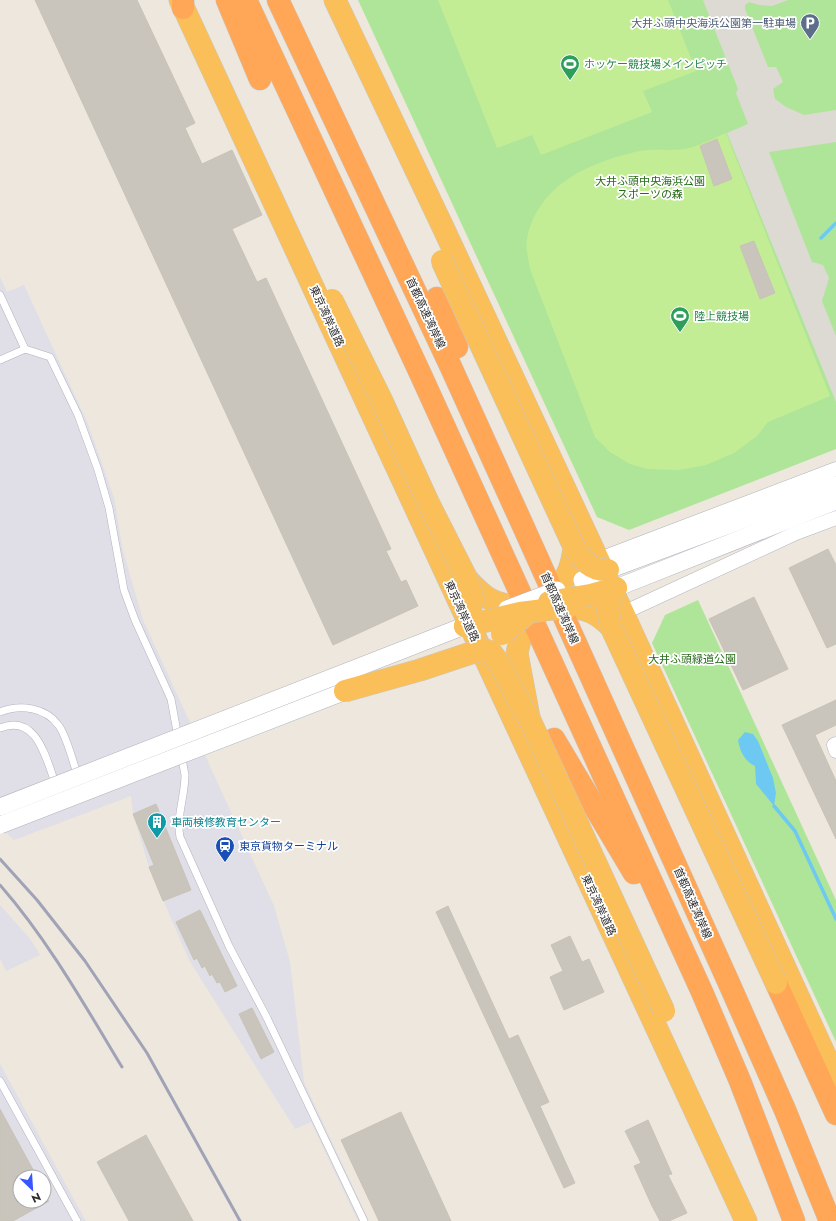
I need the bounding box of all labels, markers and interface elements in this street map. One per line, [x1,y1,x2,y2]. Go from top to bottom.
parking icon: 大井ふ頭中央海浜公園第一駐車場 [799,12,821,40]
place label: 大井ふ頭中央海浜公園第一駐車場 [631,15,796,31]
sports icon: ホッケー競技場メインピッチ [559,53,581,81]
place label: ホッケー競技場メインピッチ [584,56,727,72]
park label: 大井ふ頭中央海浜公園 スポーツの森 [595,173,705,202]
street label: 首都高速湾岸線 [402,275,450,351]
street label: 東京湾岸道路 [306,283,348,349]
sports icon: 陸上競技場 [669,305,691,333]
place label: 陸上競技場 [694,308,749,324]
street label: 首都高速湾岸線 [537,570,583,646]
street label: 東京湾岸道路 [441,578,483,644]
park label: 大井ふ頭緑道公園 [648,651,736,667]
building icon: 車両検修教育センター [146,811,168,839]
place label: 車両検修教育センター [171,814,281,830]
station icon: 東京貨物ターミナル [214,835,236,863]
place label: 東京貨物ターミナル [239,838,338,854]
street label: 首都高速湾岸線 [670,865,716,941]
street label: 東京湾岸道路 [578,872,620,938]
north arrow [12,1169,52,1209]
text: N [29,1189,44,1207]

